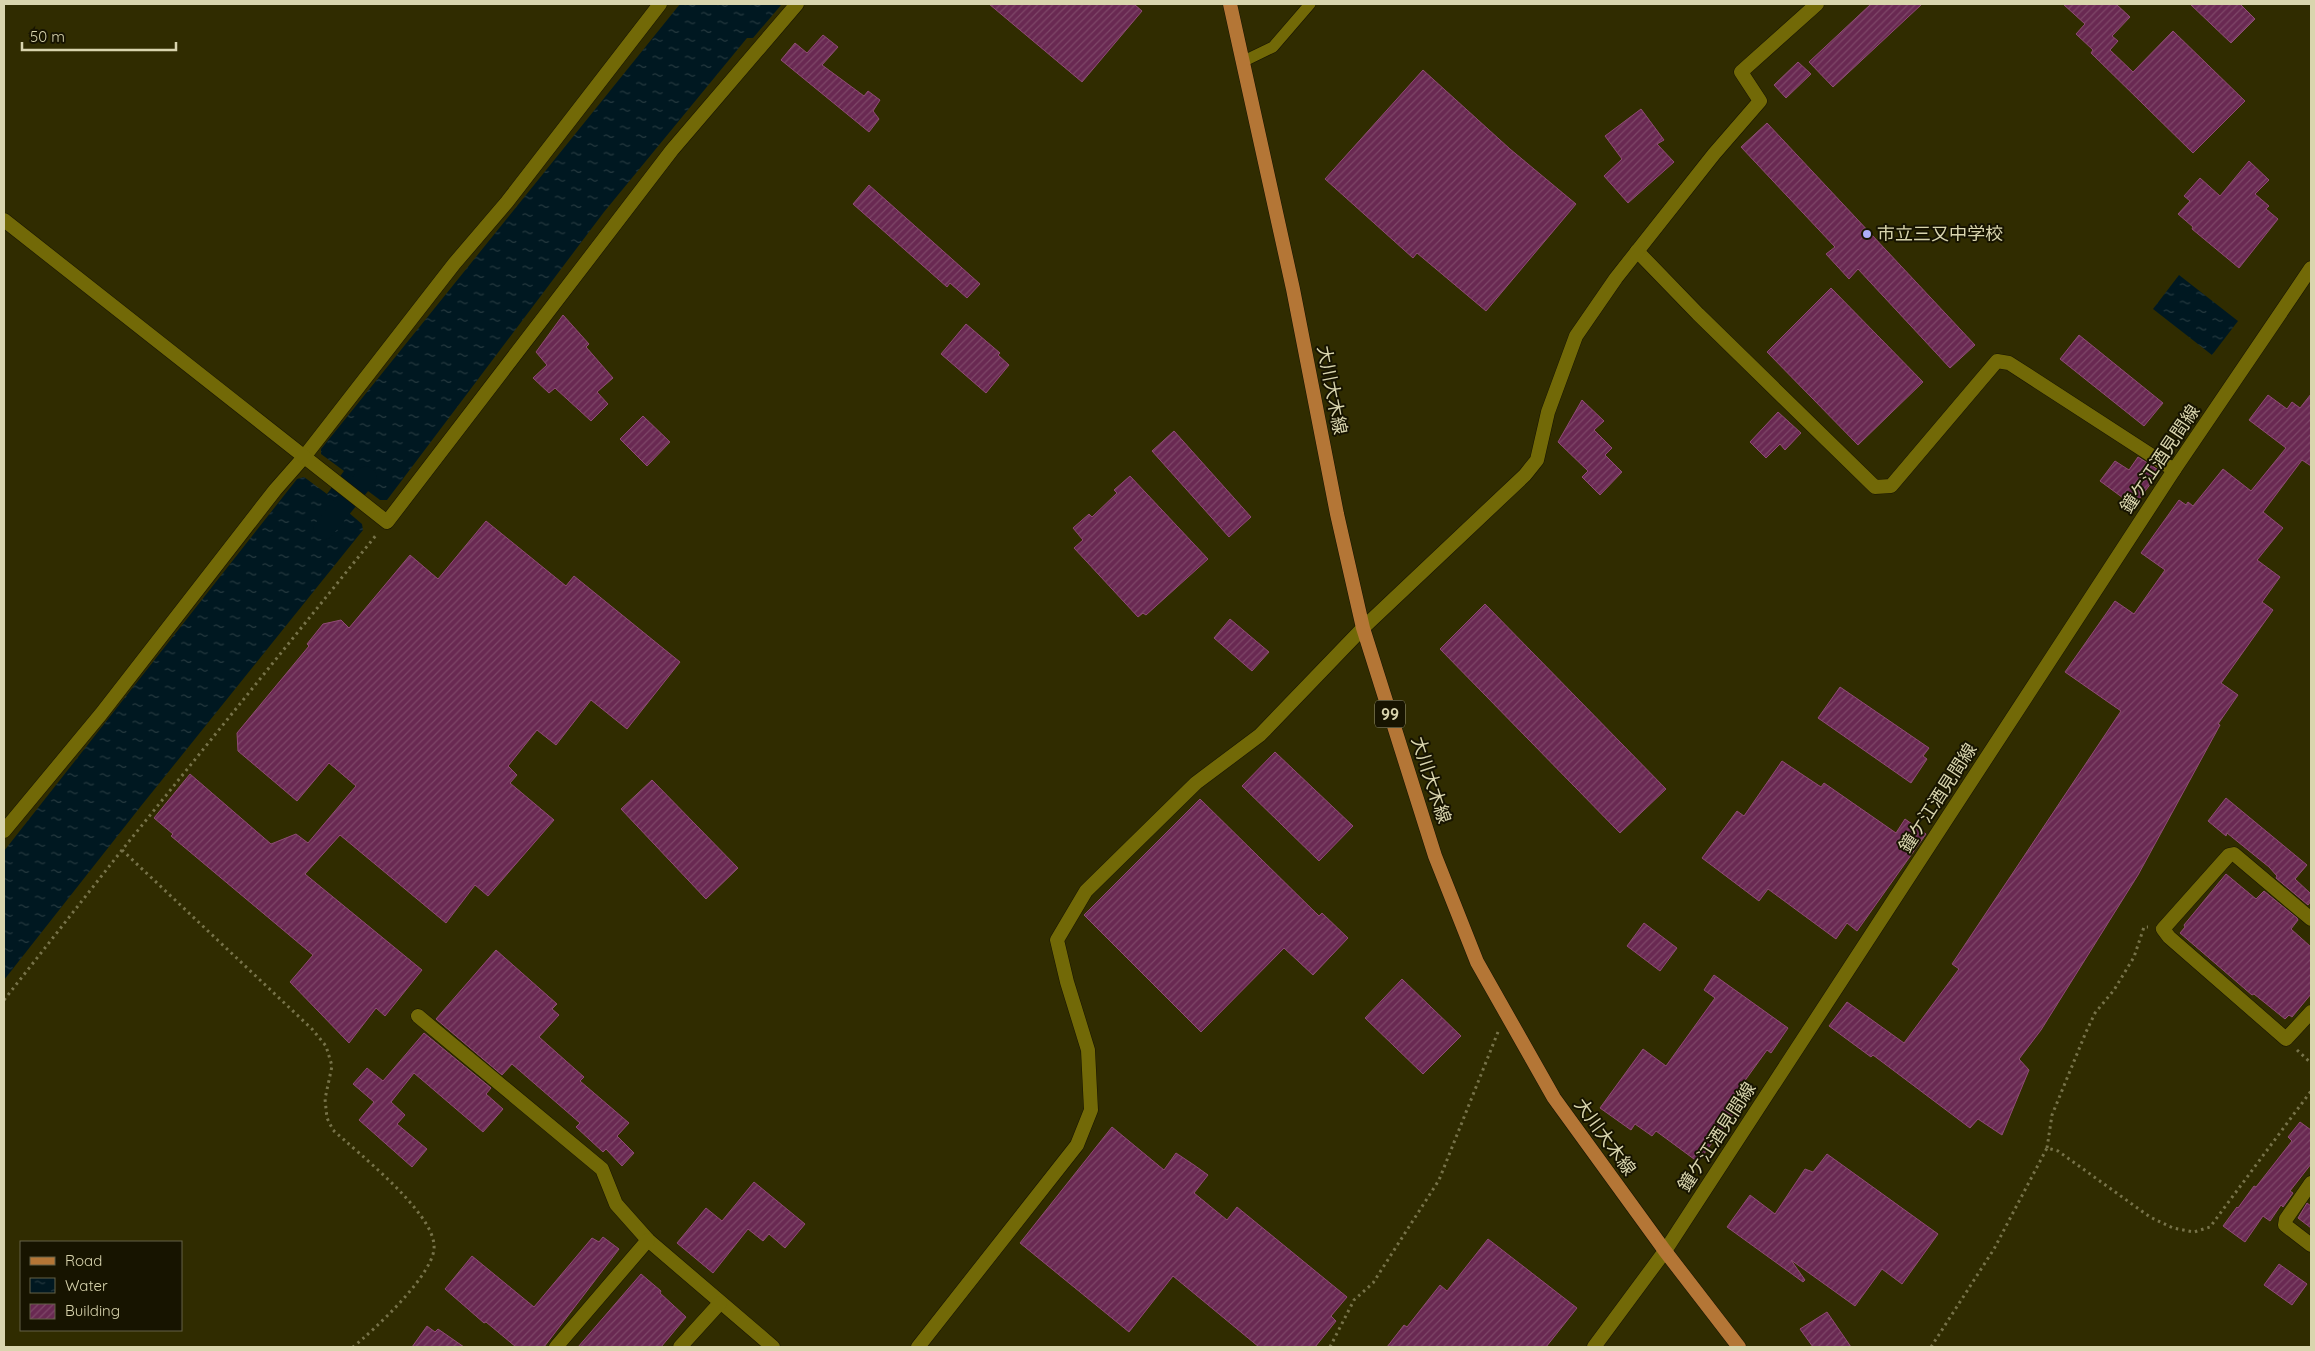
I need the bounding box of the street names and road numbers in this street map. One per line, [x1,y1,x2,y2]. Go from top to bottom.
street label: 大川大木線 [1313,344,1352,436]
street label: 鐘ケ江酒見間線 [2115,400,2204,517]
road number: 99 [1375,701,1405,728]
street label: 大川大木線 [1407,733,1456,826]
street label: 鐘ケ江酒見間線 [1894,739,1982,857]
street label: 鐘ケ江酒見間線 [1673,1078,1761,1196]
street label: 大川大木線 [1570,1094,1641,1180]

